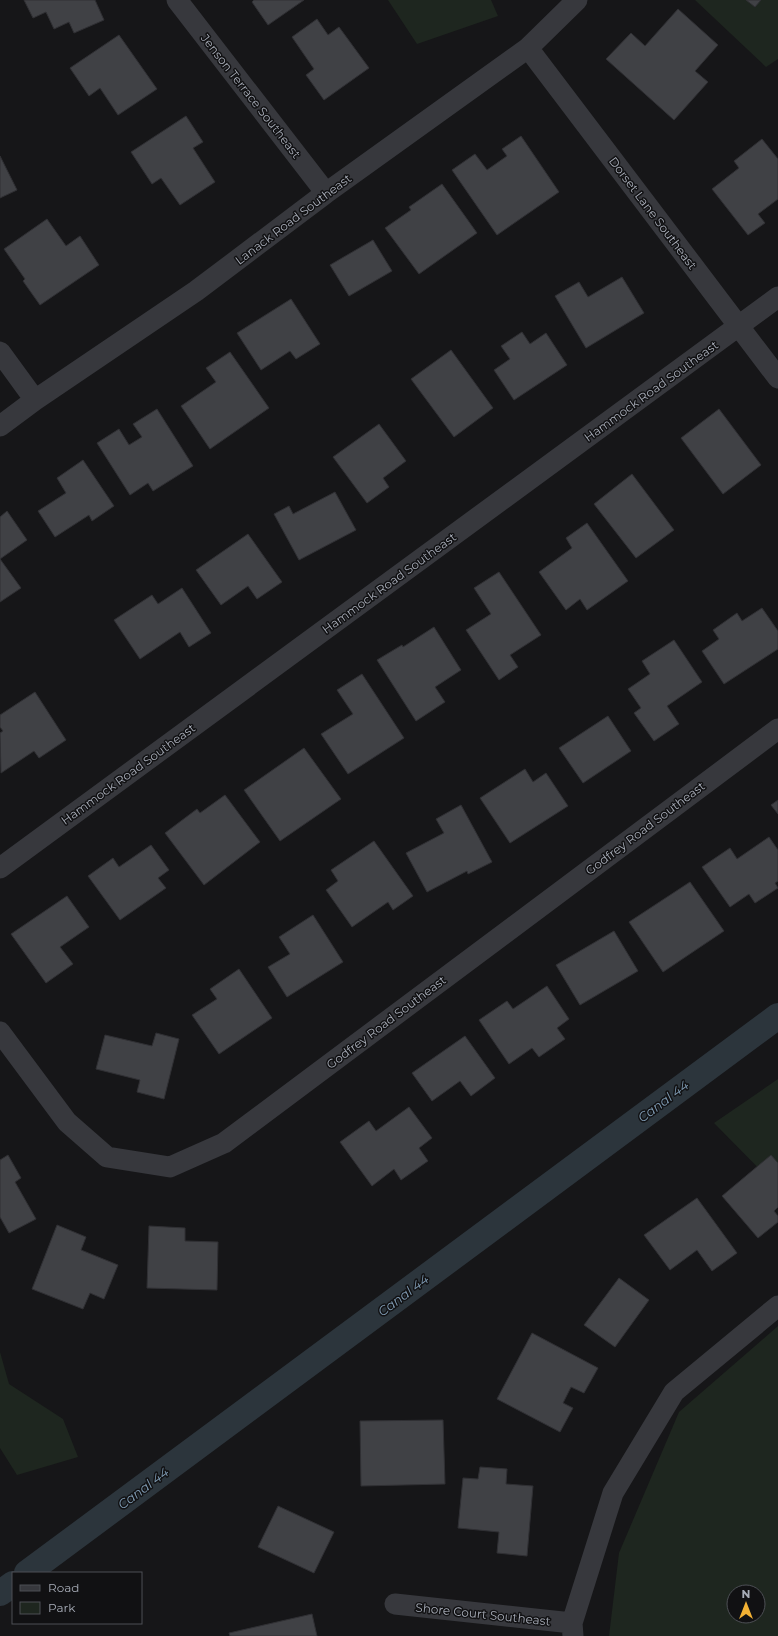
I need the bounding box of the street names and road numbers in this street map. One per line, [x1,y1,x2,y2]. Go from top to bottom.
street label: Jenson Terrace Southeast [197,30,304,161]
street label: Dorset Lane Southeast [606,154,700,272]
street label: Lanack Road Southeast [232,170,354,268]
street label: Hammock Road Southeast [581,337,721,445]
street label: Hammock Road Southeast [319,529,459,637]
street label: Hammock Road Southeast [58,720,198,828]
street label: Godfrey Road Southeast [582,778,708,878]
street label: Godfrey Road Southeast [323,972,449,1072]
street label: Shore Court Southeast [415,1599,551,1629]

